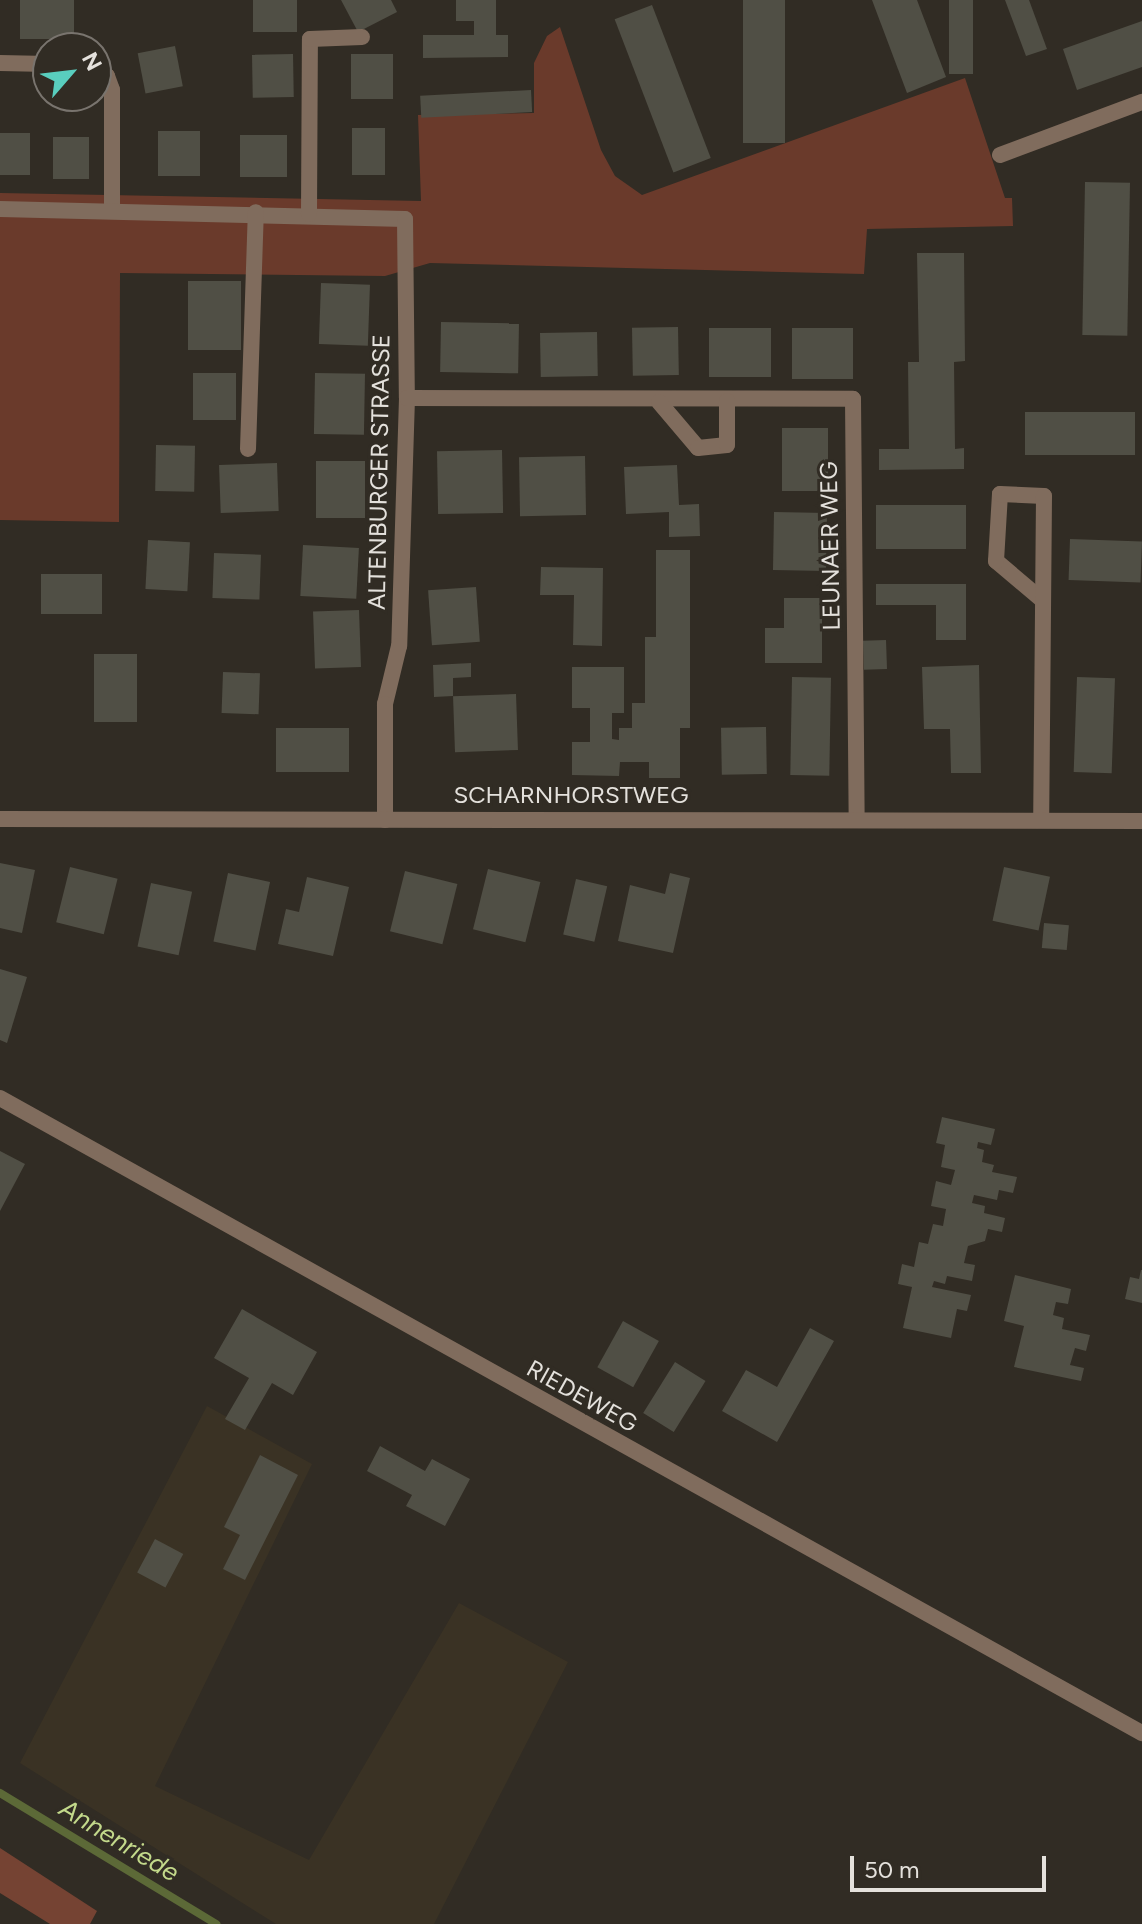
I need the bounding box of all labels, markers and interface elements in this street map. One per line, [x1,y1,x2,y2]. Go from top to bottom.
north arrow [32,32,112,112]
text: N [76,48,108,75]
street label: ALTENBURGER STRASSE [362,334,396,610]
street label: LEUNAER WEG [814,461,846,631]
street label: SCHARNHORSTWEG [453,781,689,809]
street label: RIEDEWEG [522,1354,642,1438]
water label: Annenriede [54,1793,184,1889]
scale bar [854,1840,1050,1890]
text: 50 m [864,1855,920,1884]

